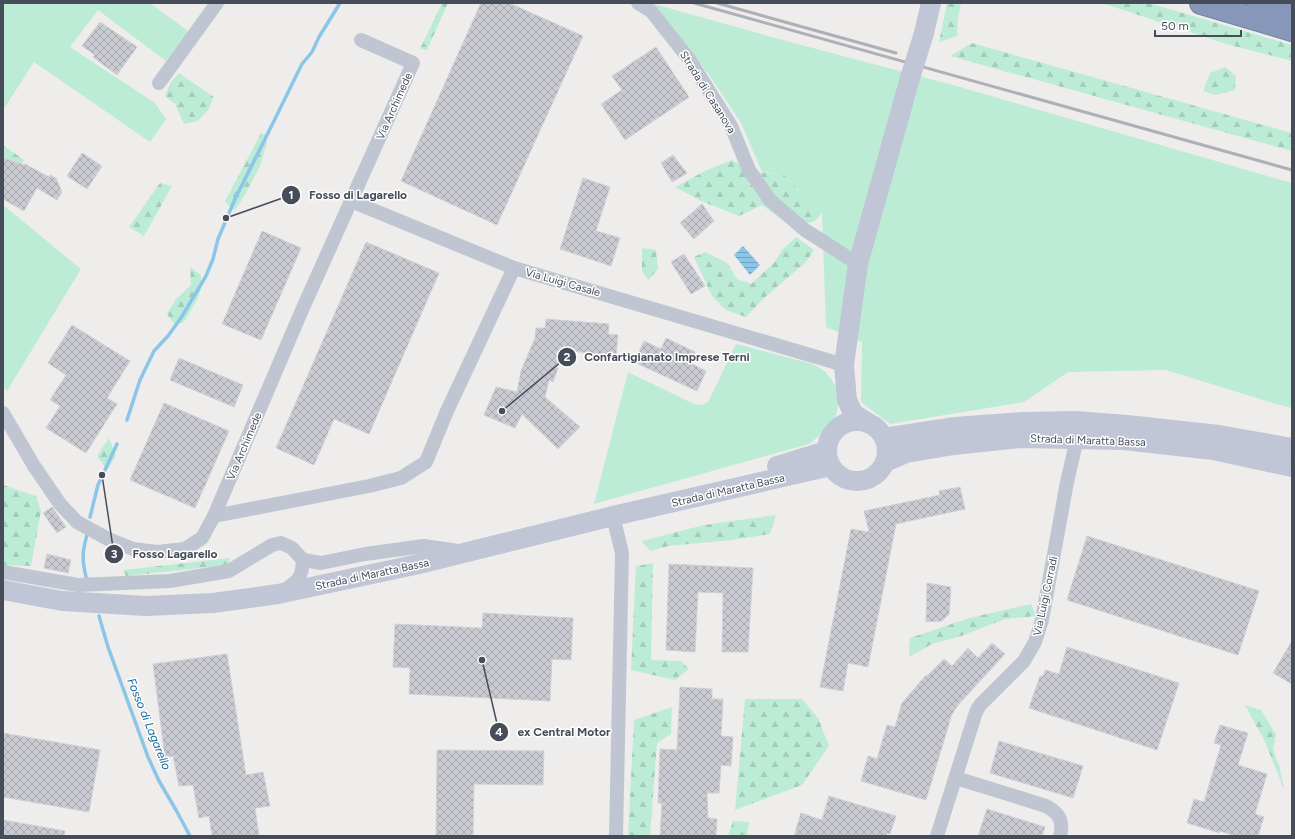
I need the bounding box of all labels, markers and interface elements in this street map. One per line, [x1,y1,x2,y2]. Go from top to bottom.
scale bar [1155,12,1241,38]
text: 50 m [1161,19,1189,33]
street label: Strada di Casanova [677,49,738,136]
street label: Via Archimede [374,71,415,142]
callout: Fosso di Lagarello [281,183,415,207]
text: 1 [288,188,294,202]
text: Fosso di Lagarello [309,188,407,202]
street label: Via Luigi Casale [524,266,602,299]
callout: Confartigianato Imprese Terni [557,345,758,369]
text: 2 [564,350,571,364]
text: Confartigianato Imprese Terni [584,350,750,364]
street label: Via Archimede [224,410,265,482]
street label: Strada di Maratta Bassa [1030,432,1146,449]
street label: Strada di Maratta Bassa [670,471,786,510]
callout: Fosso Lagarello [104,542,225,566]
text: 3 [111,547,118,561]
text: Fosso Lagarello [132,547,218,561]
street label: Via Luigi Corradi [1031,555,1060,637]
street label: Strada di Maratta Bassa [314,556,430,593]
water label: Fosso di Lagarello [124,676,174,772]
callout: ex Central Motor [489,720,618,744]
text: 4 [495,725,503,739]
text: ex Central Motor [518,725,611,739]

